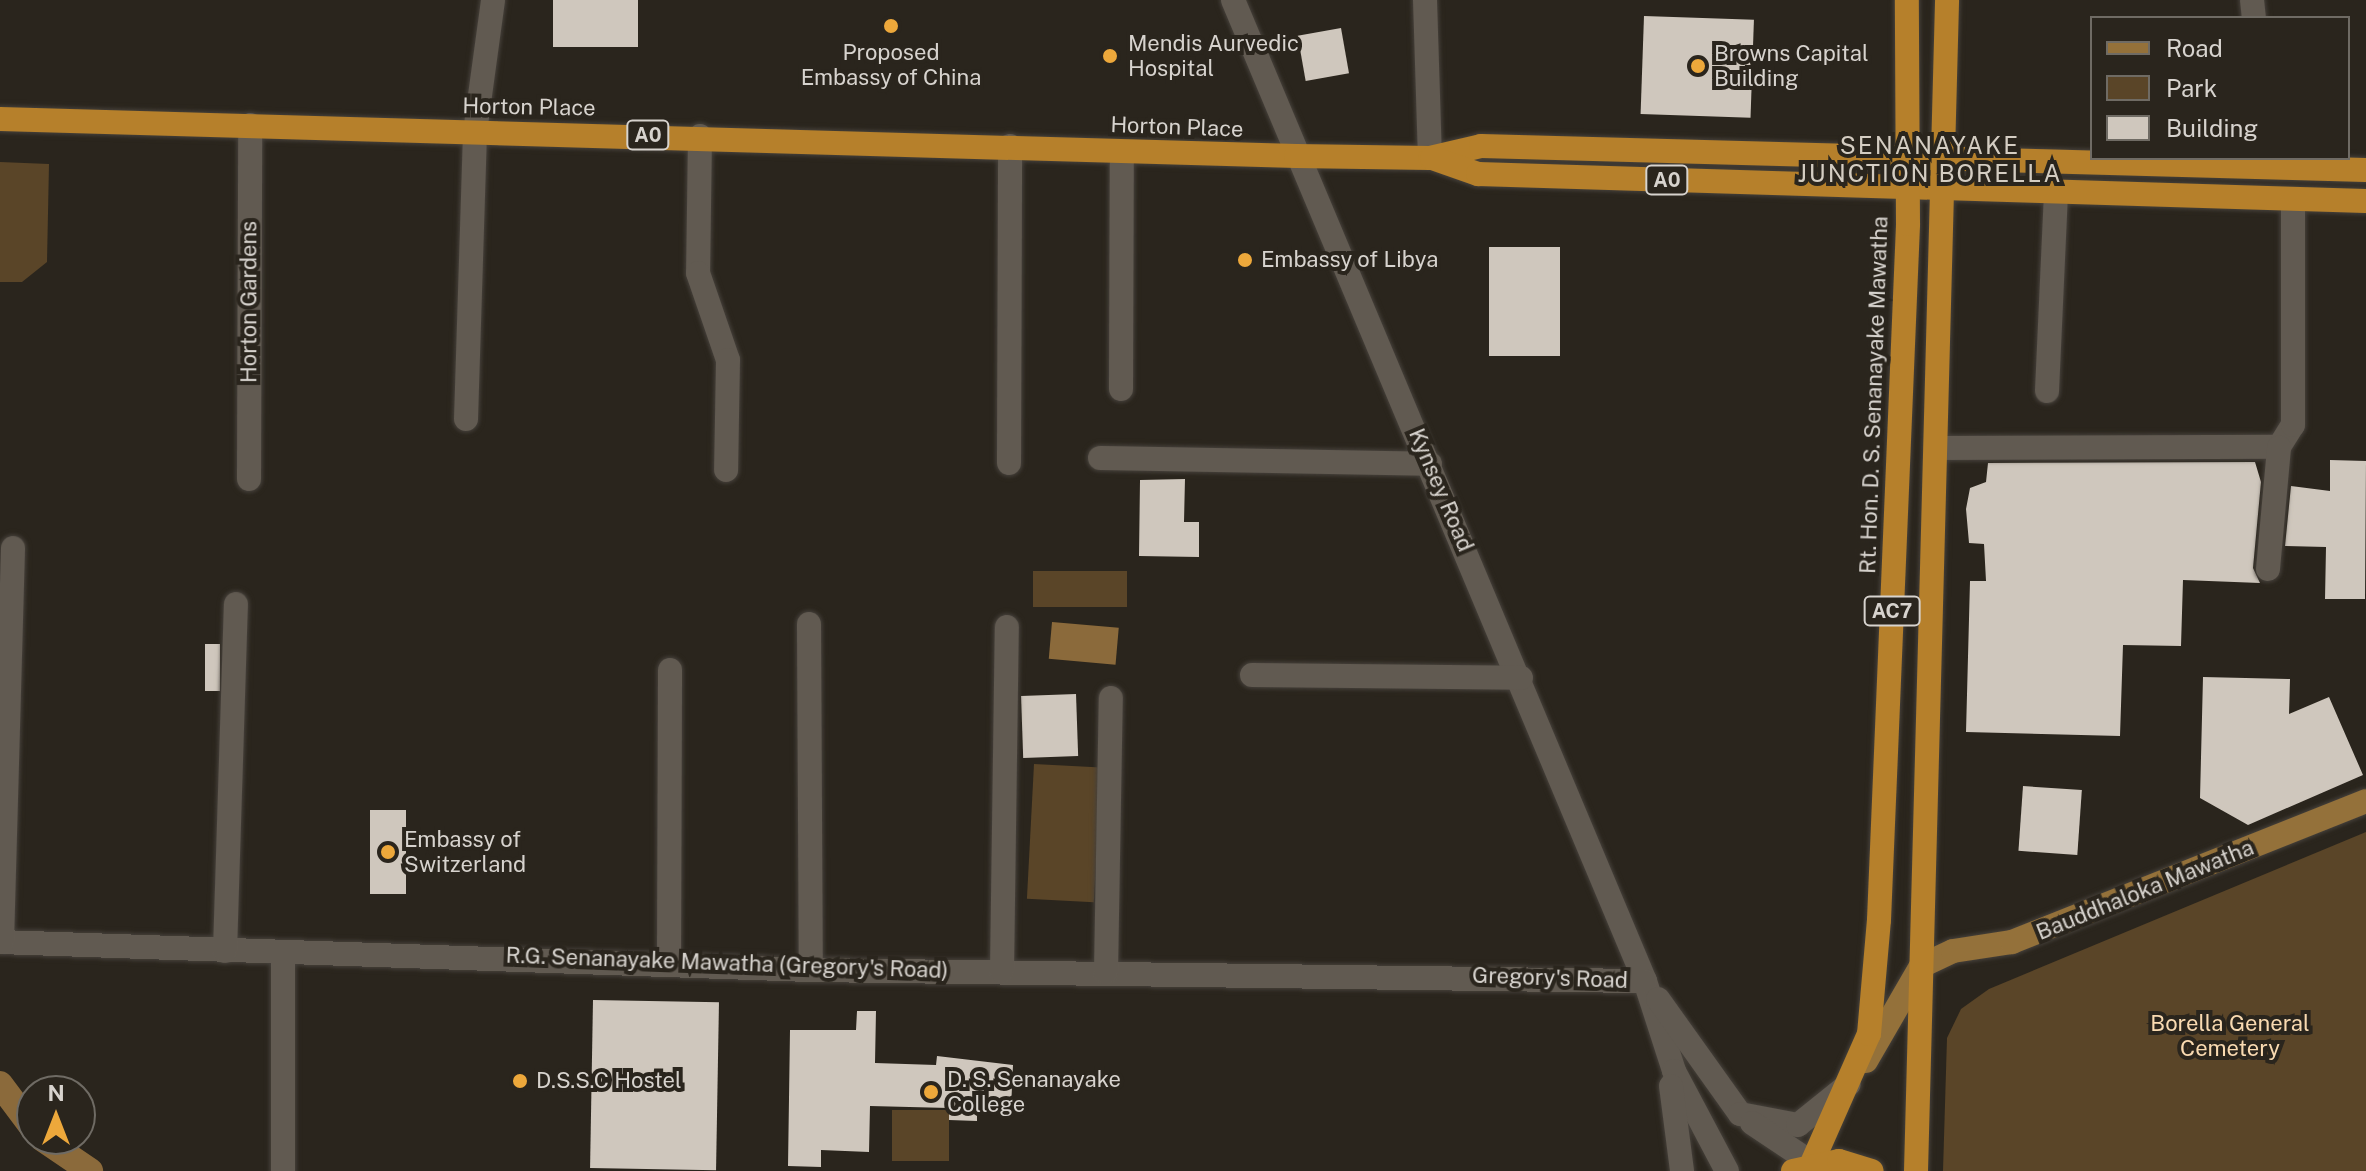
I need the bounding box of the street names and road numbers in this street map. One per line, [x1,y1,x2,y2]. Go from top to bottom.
street label: Horton Place [462,93,596,121]
street label: Horton Place [1110,111,1244,143]
road number: A0 [626,119,670,151]
road number: A0 [1645,164,1689,196]
street label: Rt. Hon. D. S. Senanayake Mawatha [1855,215,1893,575]
street label: Horton Gardens [236,221,262,383]
street label: Kynsey Road [1403,424,1479,556]
road number: AC7 [1862,595,1922,627]
street label: Bauddhaloka Mawatha [2032,834,2258,946]
street label: R.G. Senanayake Mawatha (Gregory's Road) [505,942,949,984]
street label: Gregory's Road [1472,962,1628,994]

